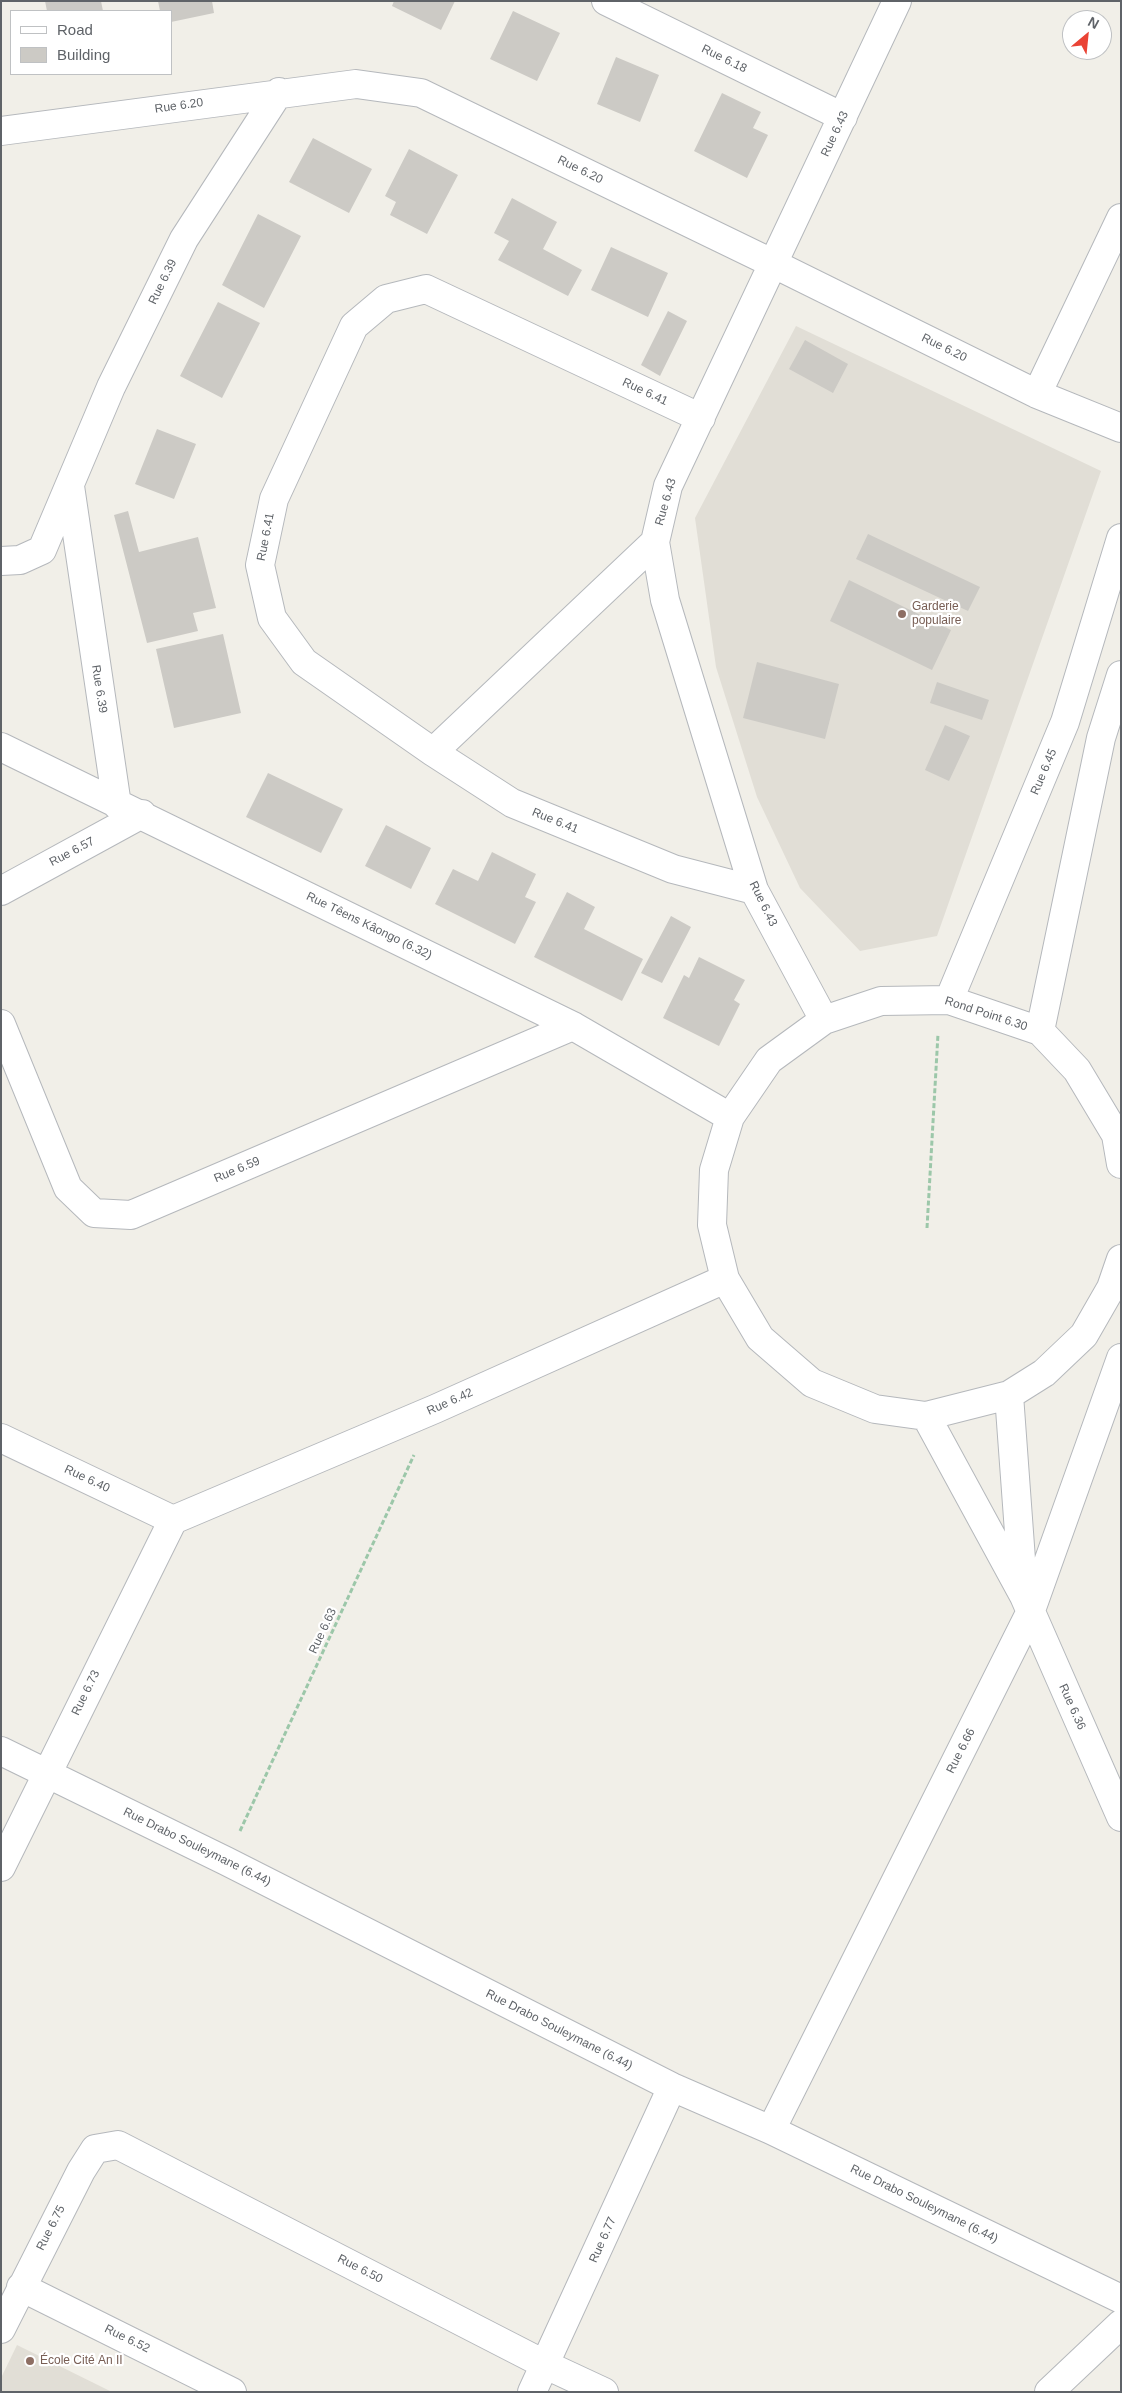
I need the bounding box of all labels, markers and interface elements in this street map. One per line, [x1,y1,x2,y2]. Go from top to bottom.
legend [10,10,172,75]
north arrow [1062,10,1112,60]
text: N [1085,13,1102,32]
text: Road [57,21,93,38]
street label: Rue 6.18 [699,42,749,76]
text: Building [57,46,110,63]
street label: Rue 6.20 [154,95,204,117]
street label: Rue 6.43 [818,109,852,159]
street label: Rue 6.20 [555,153,605,187]
street label: Rue 6.39 [146,257,180,307]
street label: Rue 6.20 [919,331,969,365]
street label: Rue 6.41 [620,375,670,409]
street label: Rue 6.43 [652,477,680,527]
street label: Rue 6.41 [254,512,278,562]
place label: Garderie populaire [912,600,961,628]
marker: Garderie populaire [896,608,908,620]
street label: Rue 6.39 [88,664,110,714]
street label: Rue 6.45 [1028,747,1060,797]
street label: Rue 6.41 [530,805,580,837]
street label: Rue 6.57 [47,834,97,870]
street label: Rue 6.43 [746,879,780,929]
street label: Rue Têens Kâongo (6.32) [304,889,434,963]
street label: Rond Point 6.30 [943,994,1029,1034]
street label: Rue 6.59 [212,1154,262,1186]
street label: Rue 6.42 [425,1386,475,1418]
street label: Rue 6.40 [62,1462,112,1496]
street label: Rue 6.63 [306,1606,340,1656]
street label: Rue 6.73 [69,1668,103,1718]
street label: Rue 6.36 [1056,1682,1088,1732]
street label: Rue 6.66 [944,1726,978,1776]
street label: Rue Drabo Souleymane (6.44) [121,1805,273,1889]
street label: Rue Drabo Souleymane (6.44) [483,1987,635,2073]
street label: Rue Drabo Souleymane (6.44) [848,2162,1000,2246]
street label: Rue 6.75 [34,2203,68,2253]
street label: Rue 6.77 [587,2215,619,2265]
street label: Rue 6.50 [335,2252,385,2286]
street label: Rue 6.52 [102,2322,152,2356]
place label: École Cité An II [40,2354,123,2368]
marker: École Cité An II [24,2355,36,2367]

